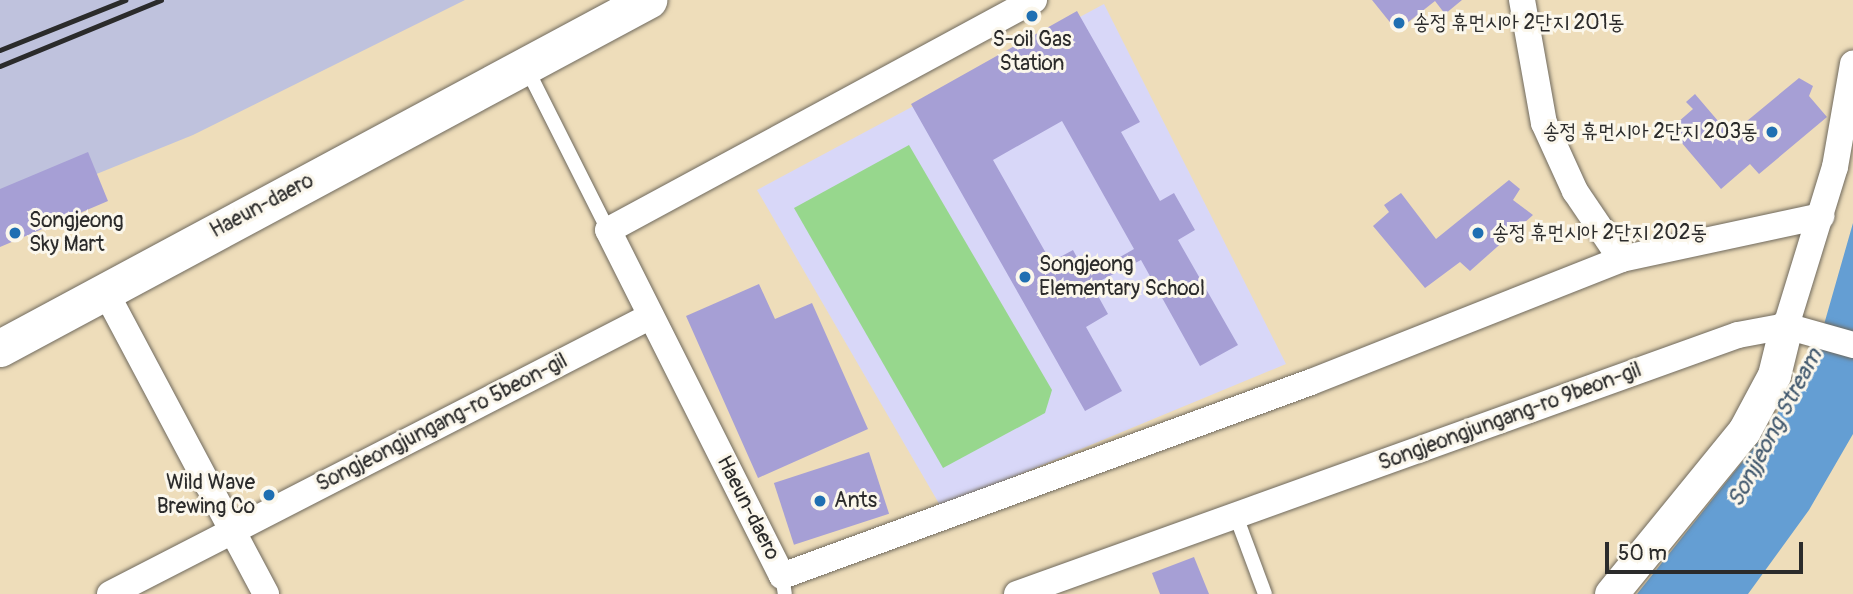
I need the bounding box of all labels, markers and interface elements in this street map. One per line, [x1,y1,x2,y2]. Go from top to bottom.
marker: S-oil Gas Station [1024,8,1040,24]
place label: 송정 휴먼시아 2단지 201동 [1413,10,1625,36]
marker: 송정 휴먼시아 2단지 201동 [1391,15,1407,31]
place label: S-oil Gas Station [993,27,1071,77]
place label: 송정 휴먼시아 2단지 203동 [1543,119,1758,145]
marker: 송정 휴먼시아 2단지 203동 [1764,124,1780,140]
street label: Haeun-daero [206,168,318,244]
place label: Songjeong Sky Mart [29,208,123,258]
place label: 송정 휴먼시아 2단지 202동 [1492,220,1707,246]
marker: Songjeong Sky Mart [7,225,23,241]
marker: 송정 휴먼시아 2단지 202동 [1470,225,1486,241]
place label: Songjeong Elementary School [1039,252,1205,302]
marker: Songjeong Elementary School [1017,269,1033,285]
water label: Sonjjeong Stream [1722,344,1828,512]
street label: Songjeongjungang-ro 5beon-gil [312,349,572,497]
street label: Songjeongjungang-ro 9beon-gil [1375,358,1645,476]
street label: Haeun-daero [711,452,785,564]
place label: Wild Wave Brewing Co [157,470,255,520]
marker: Wild Wave Brewing Co [261,487,277,503]
place label: Ants [834,488,877,514]
marker: Ants [812,493,828,509]
scale bar [1608,528,1806,572]
text: 50 m [1618,540,1667,567]

